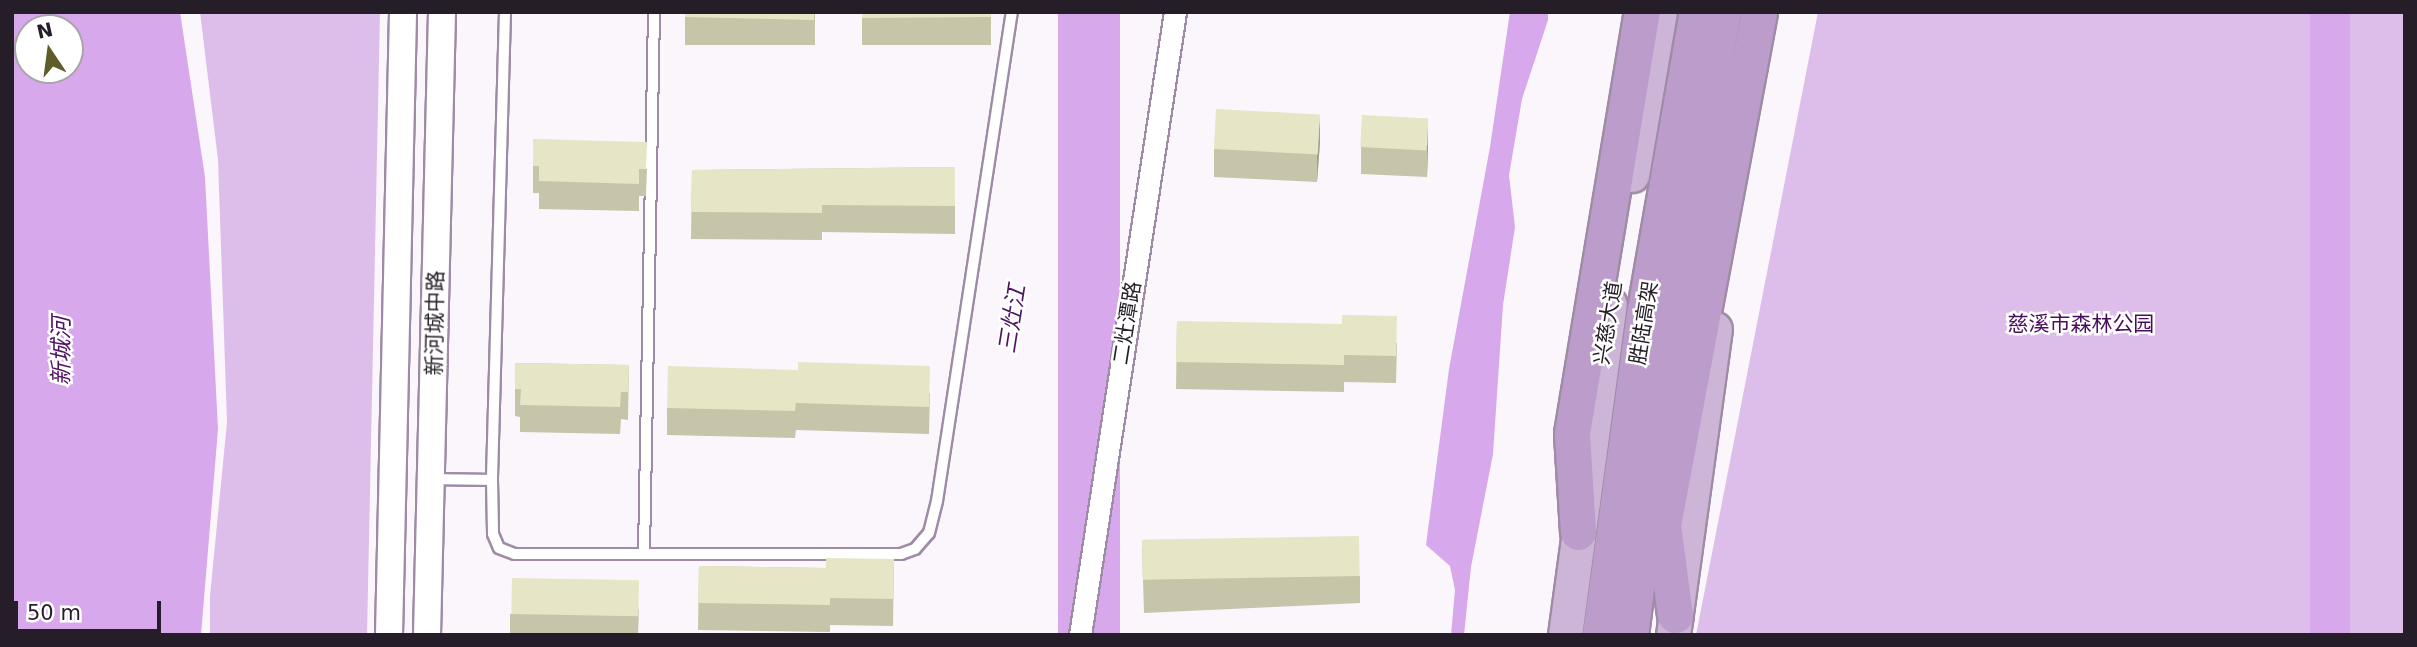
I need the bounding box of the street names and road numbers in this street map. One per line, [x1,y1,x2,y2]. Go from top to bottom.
street label: 新河城中路 [421,270,449,376]
street label: 二灶潭路 [1108,280,1146,366]
street label: 兴慈大道 [1589,280,1627,366]
street label: 胜陆高架 [1625,280,1663,366]

